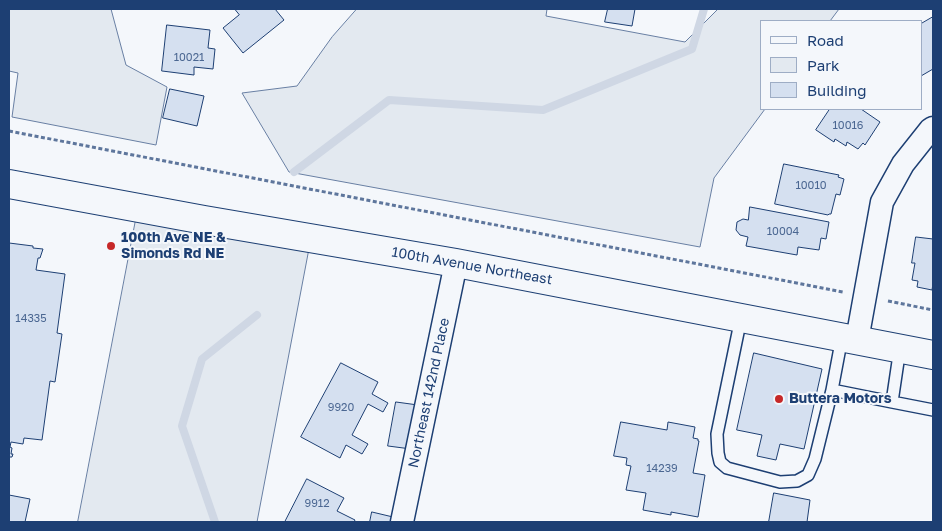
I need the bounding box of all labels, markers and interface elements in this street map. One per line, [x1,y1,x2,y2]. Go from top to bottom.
legend [760,20,922,110]
text: Road [807,31,844,49]
house number: 10021 [174,51,204,65]
text: Park [807,56,839,74]
text: Building [807,81,867,99]
house number: 10016 [833,119,863,133]
house number: 10010 [795,179,827,193]
house number: 10004 [767,225,799,239]
place label: 100th Ave NE & Simonds Rd NE [121,230,226,262]
marker: 100th Ave NE & Simonds Rd NE [105,240,117,252]
street label: 100th Avenue Northeast [390,244,554,288]
house number: 14335 [15,312,47,326]
street label: Northeast 142nd Place [405,316,453,470]
place label: Buttera Motors [789,391,891,407]
marker: Buttera Motors [773,393,785,405]
house number: 9920 [328,401,354,415]
house number: 14239 [646,462,678,476]
house number: 9912 [304,497,330,511]

